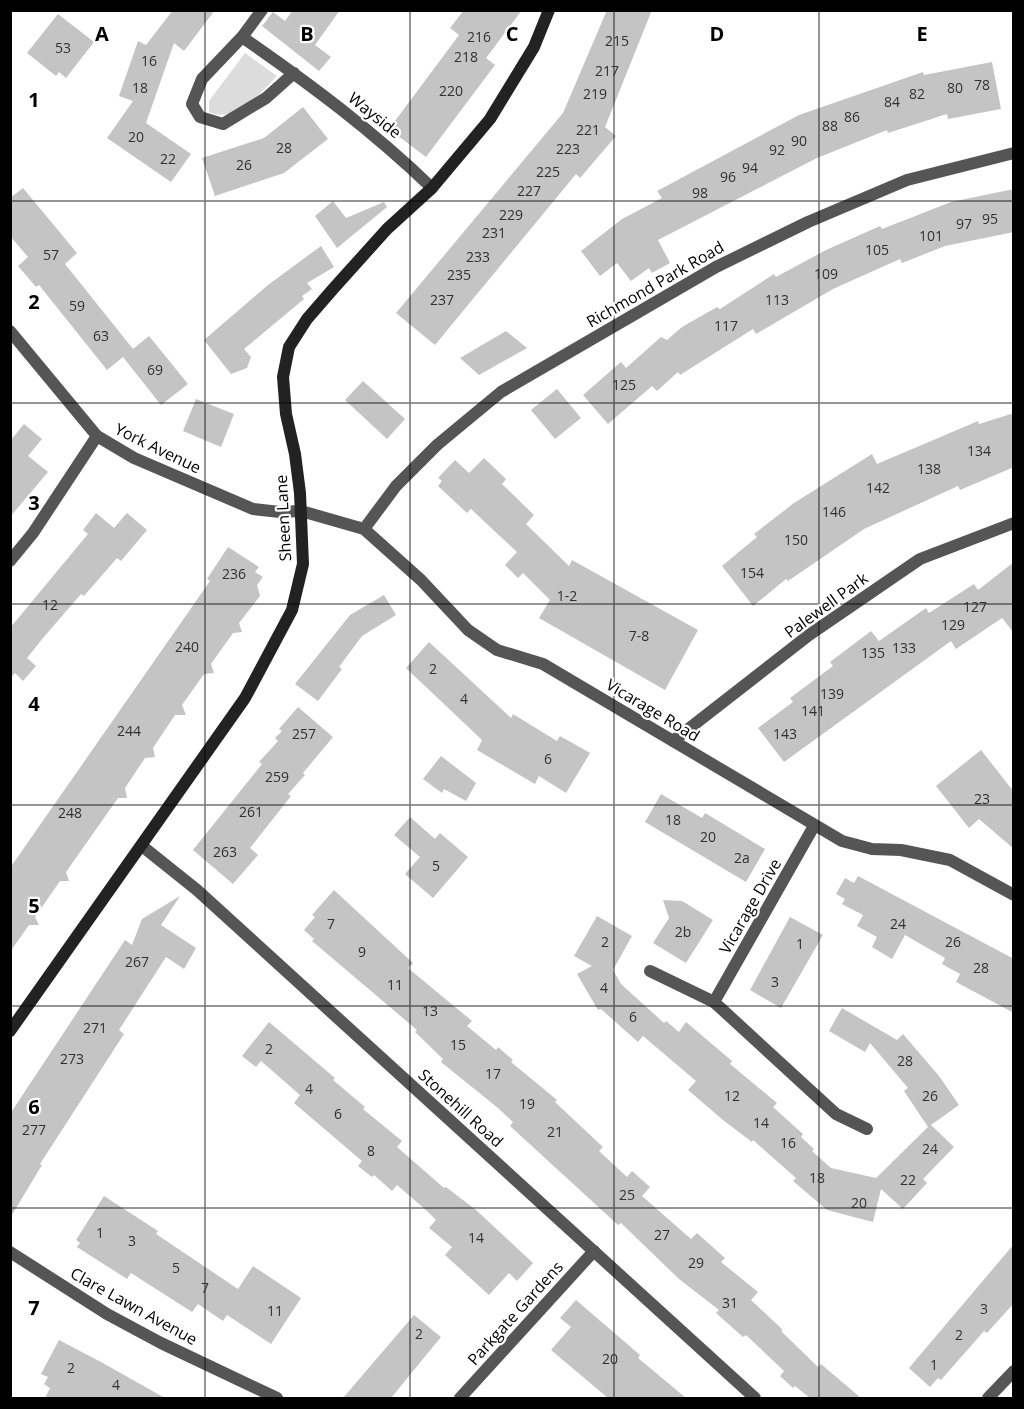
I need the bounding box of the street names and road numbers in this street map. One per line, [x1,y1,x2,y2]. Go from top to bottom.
street label: Wayside [344,87,406,143]
street label: Richmond Park Road [582,236,728,332]
street label: York Avenue [111,418,205,478]
street label: Sheen Lane [270,474,296,562]
street label: Palewell Park [780,567,873,643]
street label: Vicarage Road [602,673,704,747]
street label: Vicarage Drive [714,854,786,958]
street label: Stonehill Road [414,1064,508,1152]
street label: Parkgate Gardens [462,1256,568,1370]
street label: Clare Lawn Avenue [67,1262,201,1350]

